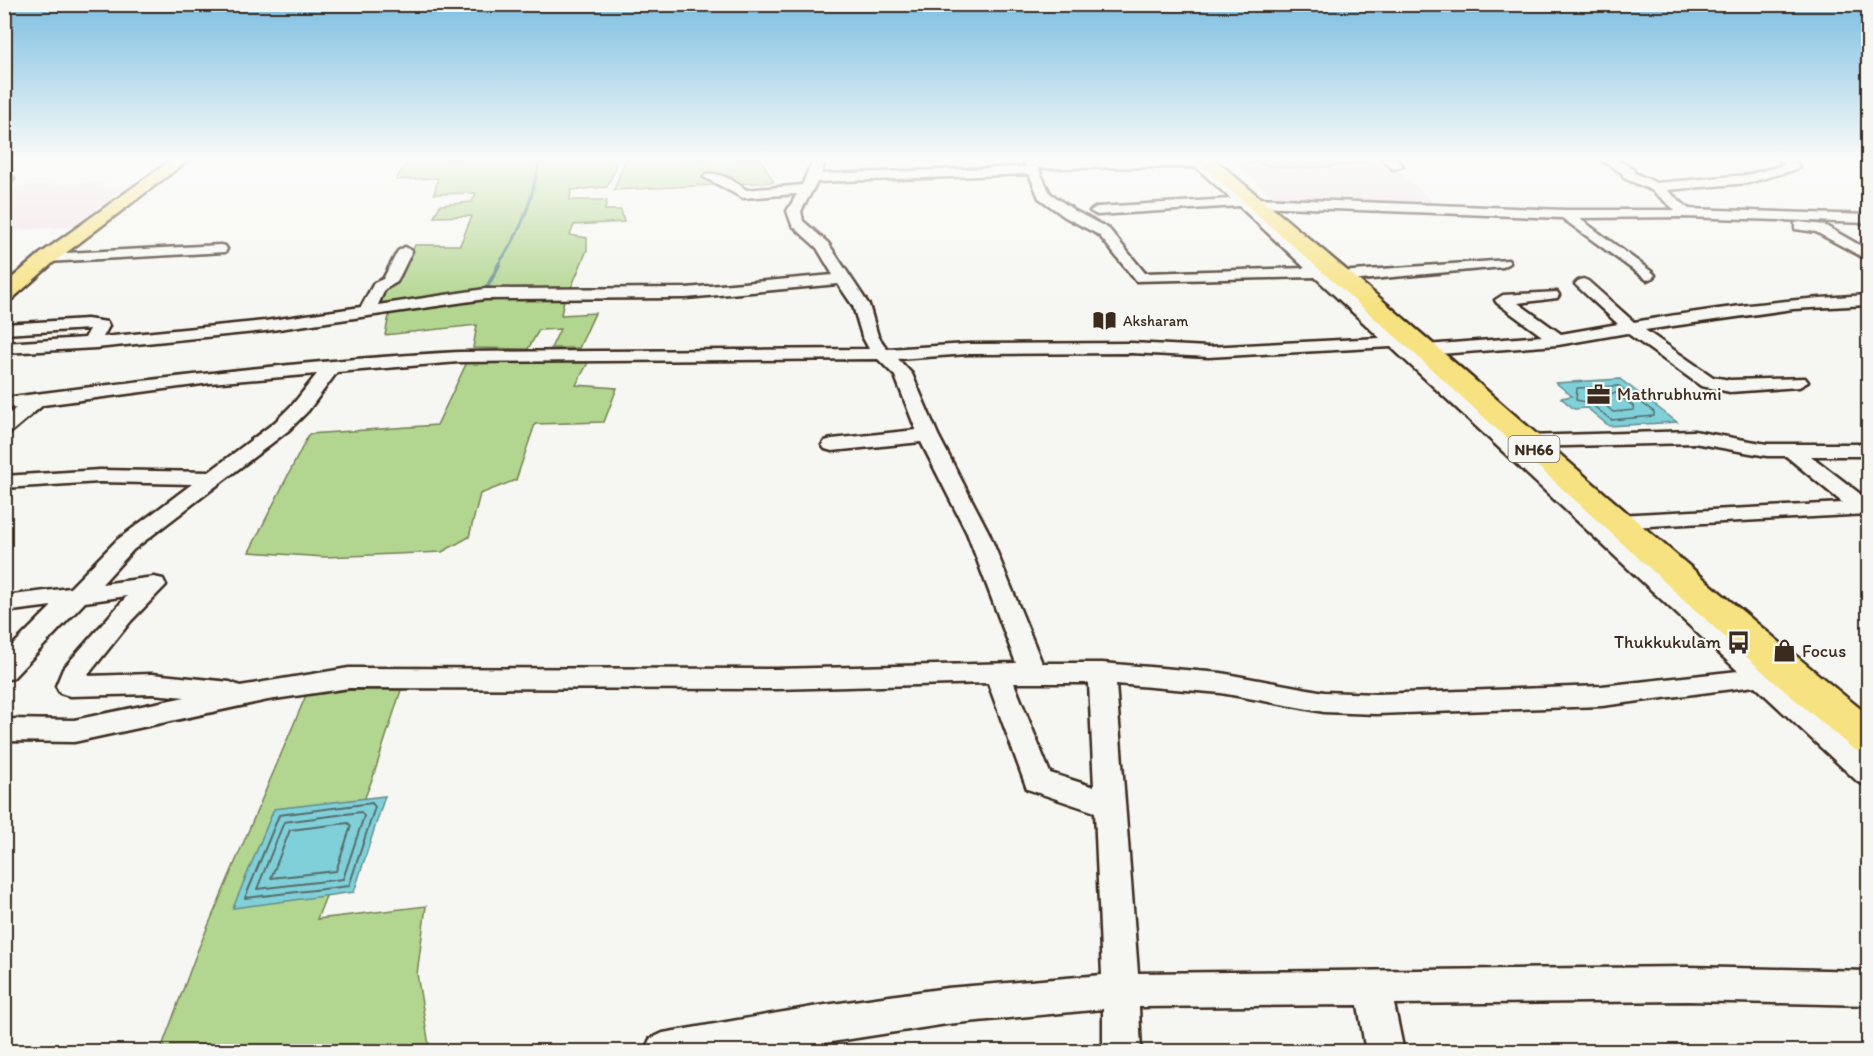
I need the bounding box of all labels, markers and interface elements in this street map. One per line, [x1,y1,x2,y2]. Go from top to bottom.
library icon: Aksharam [1092,308,1118,334]
place label: Aksharam [1123,312,1188,330]
office icon: Mathrubhumi [1586,381,1612,407]
place label: Mathrubhumi [1617,383,1722,405]
road number: NH66 [1508,436,1559,462]
bus stop icon: Thukkukulam [1726,629,1752,655]
place label: Thukkukulam [1614,631,1721,653]
shop icon: Focus [1771,638,1797,664]
place label: Focus [1802,640,1846,662]

